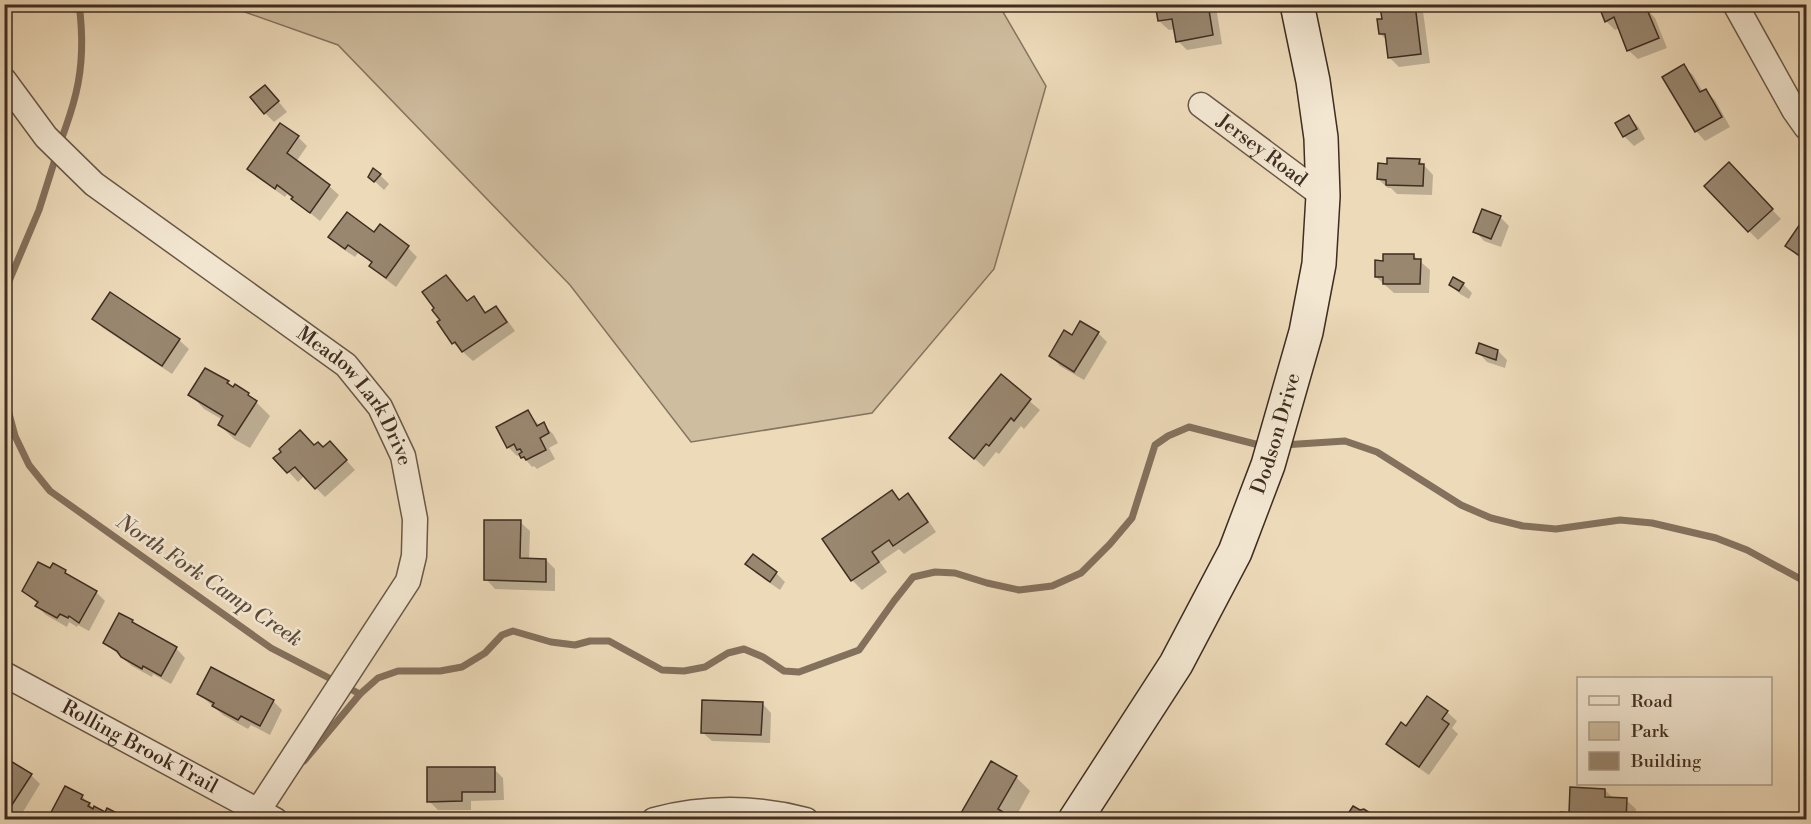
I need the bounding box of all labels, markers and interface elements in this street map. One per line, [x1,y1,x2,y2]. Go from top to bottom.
street label: Jersey Road [1211,108,1313,193]
street label: Meadow Lark Drive [292,321,417,467]
street label: Dodson Drive [1246,370,1306,498]
water label: North Fork Camp Creek [110,509,307,653]
legend [1577,677,1772,785]
text: Road [1631,690,1674,713]
street label: Rolling Brook Trail [57,695,222,799]
text: Park [1631,720,1670,743]
text: Building [1630,750,1702,773]

